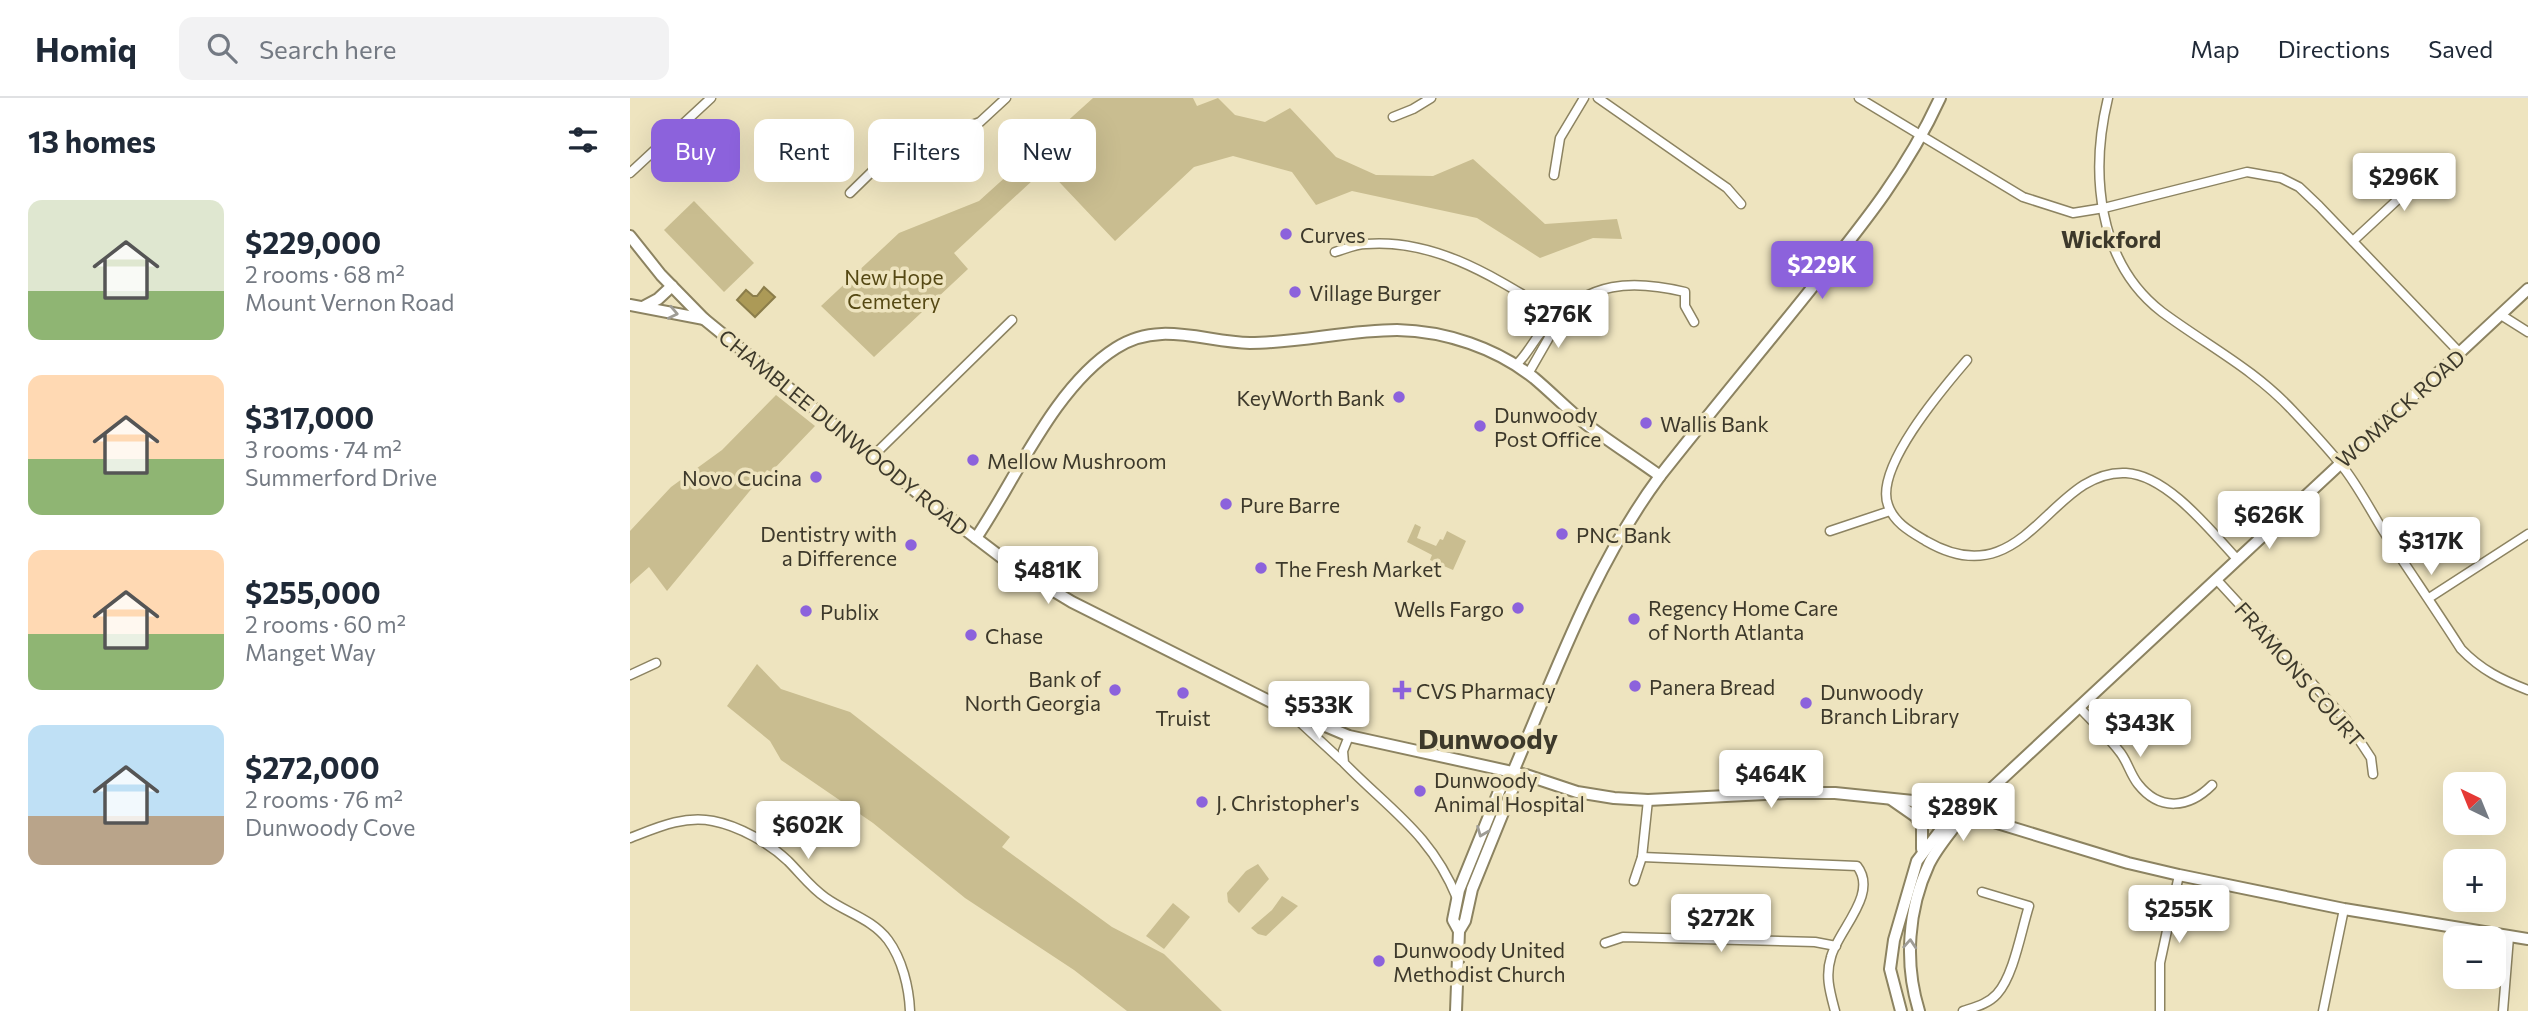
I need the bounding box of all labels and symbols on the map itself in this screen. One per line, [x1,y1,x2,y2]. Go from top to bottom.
pin: $296K [2355,153,2453,213]
place label: Curves [1300,222,1366,247]
district label: Wickford [2061,225,2161,253]
marker: Curves [1278,226,1294,242]
pin: $229K [1773,242,1871,301]
park label: New Hope Cemetery [844,264,944,313]
place label: Village Burger [1309,280,1441,305]
marker: Village Burger [1287,284,1303,300]
pin: $276K [1509,290,1607,350]
one-way arrow [667,305,679,320]
street label: CHAMBLEE DUNWOODY ROAD [714,324,974,540]
street label: WOMACK ROAD [2331,344,2469,472]
place label: KeyWorth Bank [1236,385,1385,410]
marker: KeyWorth Bank [1391,389,1407,405]
place label: Dunwoody Post Office [1494,402,1601,451]
place label: Wallis Bank [1660,411,1769,436]
marker: Wallis Bank [1638,415,1654,431]
marker: Dunwoody Post Office [1472,418,1488,434]
place label: Mellow Mushroom [987,448,1167,473]
marker: Mellow Mushroom [965,452,981,468]
place label: Novo Cucina [682,465,802,490]
marker: Novo Cucina [808,469,824,485]
pin: $626K [2220,491,2318,551]
place label: Pure Barre [1240,492,1340,517]
marker: Pure Barre [1218,496,1234,512]
pin: $317K [2382,518,2480,577]
place label: Dentistry with a Difference [760,521,897,570]
place label: PNC Bank [1576,522,1671,547]
marker: PNC Bank [1554,526,1570,542]
marker: Dentistry with a Difference [903,537,919,553]
pin: $481K [999,546,1097,606]
place label: The Fresh Market [1275,556,1442,581]
marker: The Fresh Market [1253,560,1269,576]
place label: Regency Home Care of North Atlanta [1648,595,1838,644]
place label: Wells Fargo [1394,596,1504,621]
street label: FRAMONS COURT [2230,596,2370,752]
place label: Publix [820,599,879,624]
marker: Wells Fargo [1510,600,1526,616]
marker: Publix [798,603,814,619]
marker: Regency Home Care of North Atlanta [1626,611,1642,627]
place label: Chase [985,623,1043,648]
marker: Chase [963,627,979,643]
place label: Bank of North Georgia [964,666,1102,715]
place label: Panera Bread [1649,674,1775,699]
place label: CVS Pharmacy [1416,678,1556,703]
marker: Panera Bread [1627,678,1643,694]
place label: Dunwoody Branch Library [1820,679,1960,728]
marker: Bank of North Georgia [1107,682,1123,698]
pin: $533K [1270,682,1368,741]
marker: CVS Pharmacy [1394,682,1410,698]
marker: Truist [1175,685,1191,701]
marker: Dunwoody Branch Library [1798,695,1814,711]
pin: $343K [2091,700,2189,759]
place label: Truist [1155,705,1211,730]
district label: Dunwoody [1418,721,1558,755]
pin: $464K [1722,750,1820,810]
place label: Dunwoody Animal Hospital [1434,767,1585,816]
north arrow [2443,772,2506,835]
marker: Dunwoody Animal Hospital [1412,783,1428,799]
pin: $289K [1914,784,2012,843]
place label: J. Christopher's [1216,790,1360,815]
marker: J. Christopher's [1194,794,1210,810]
pin: $602K [759,802,857,861]
one-way arrow [1477,826,1491,838]
pin: $255K [2130,886,2228,945]
pin: $272K [1672,894,1770,954]
place label: Dunwoody United Methodist Church [1393,937,1565,986]
one-way arrow [1902,938,1917,949]
marker: Dunwoody United Methodist Church [1371,953,1387,969]

